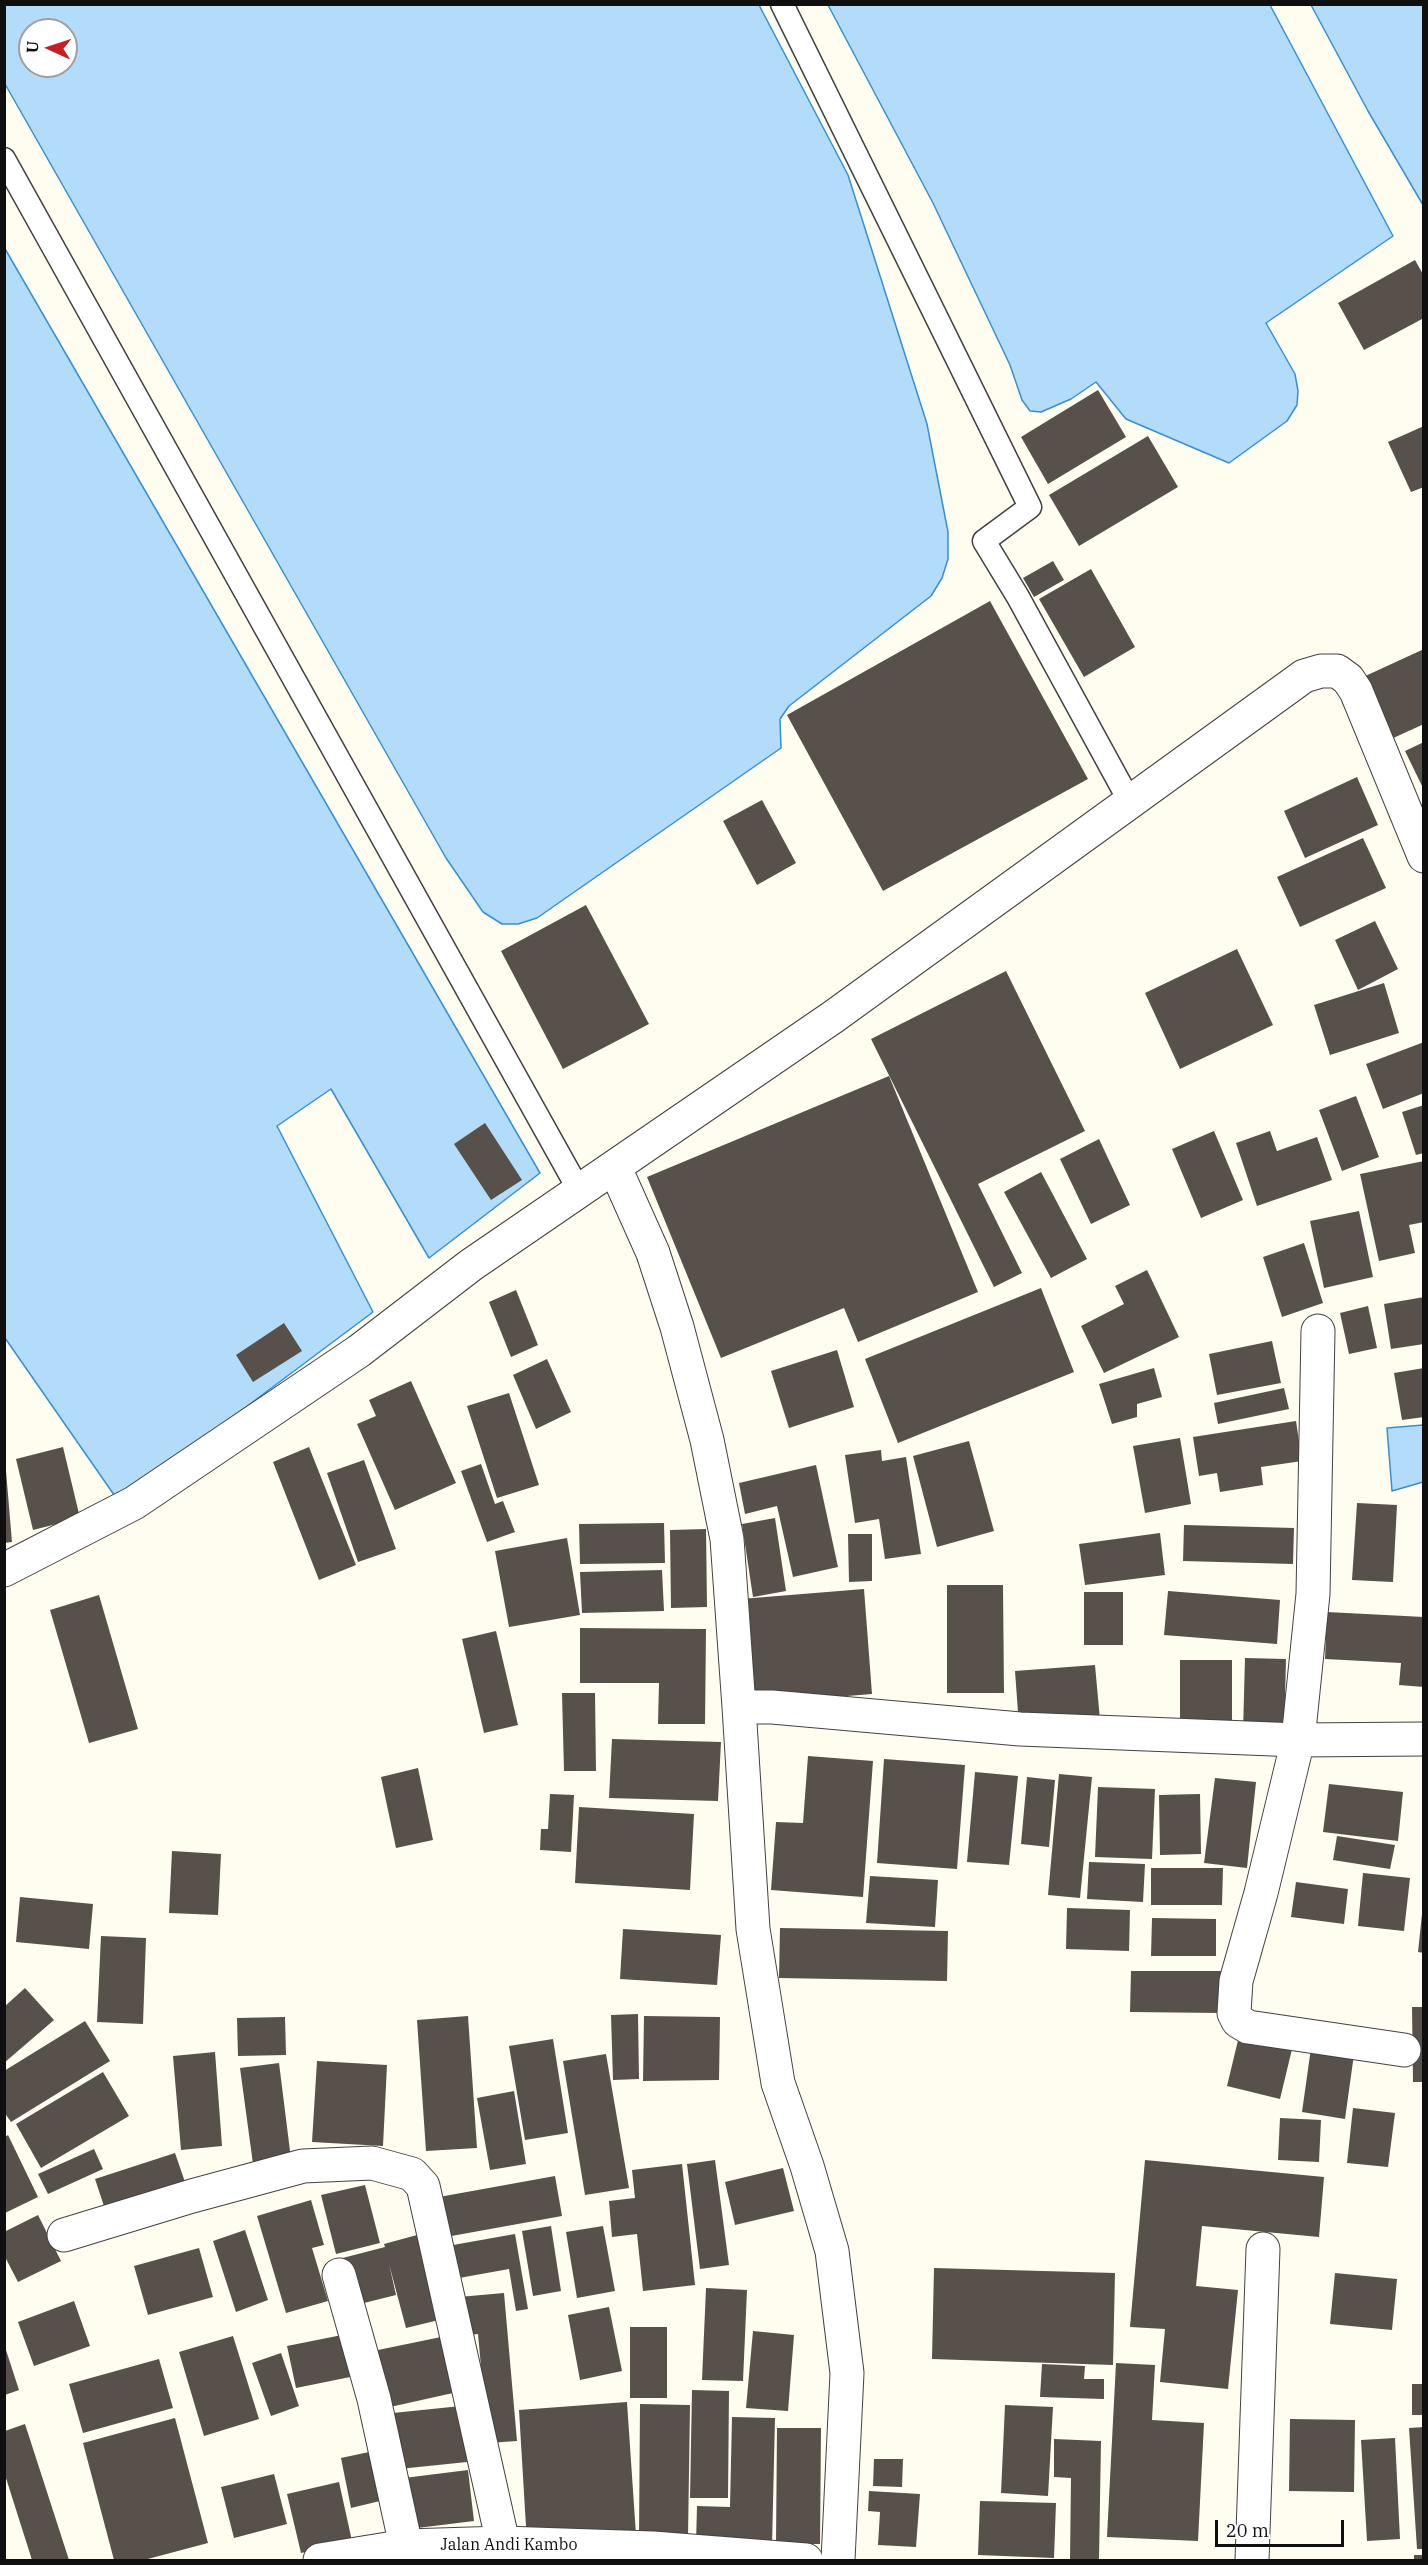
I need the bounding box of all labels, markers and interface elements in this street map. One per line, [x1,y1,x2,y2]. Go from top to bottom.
north arrow [18,18,78,78]
text: U [22,40,42,54]
scale bar [1218,2508,1347,2546]
text: 20 m [1226,2519,1269,2542]
street label: Jalan Andi Kambo [441,2535,577,2555]

